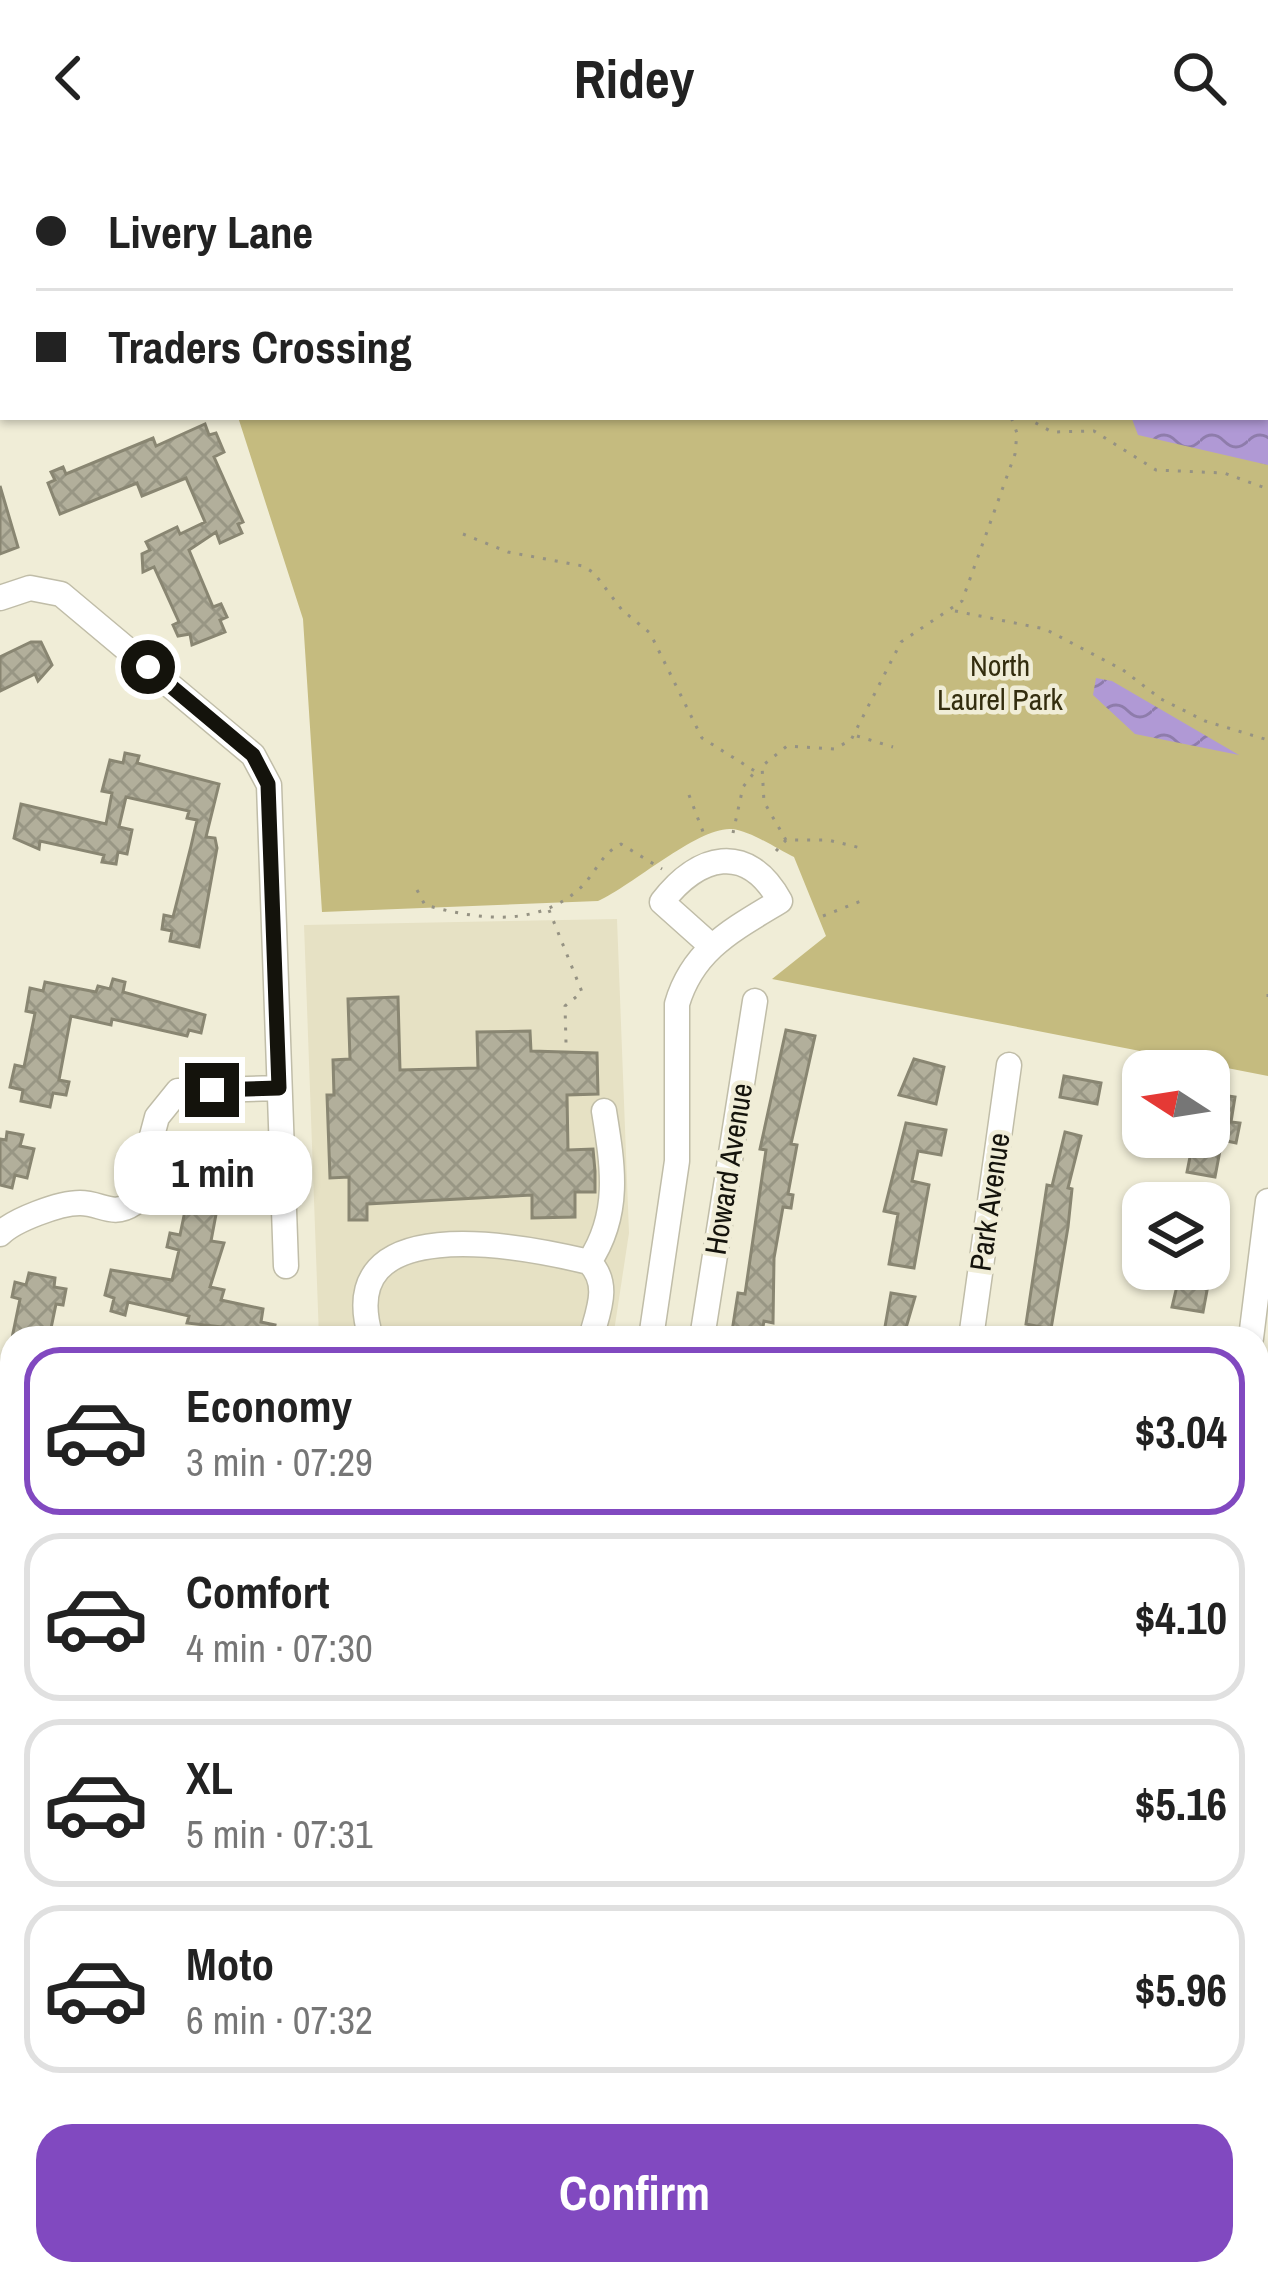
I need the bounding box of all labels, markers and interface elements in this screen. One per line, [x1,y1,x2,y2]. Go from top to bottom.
text: Ridey [574,42,694,115]
icon: back [36,45,102,111]
icon: search [1166,45,1232,111]
text: Livery Lane [108,201,313,262]
text: Traders Crossing [108,316,412,377]
route start [121,640,175,694]
park label: North Laurel Park [937,645,1064,719]
north arrow [1122,1050,1230,1158]
map controls [1122,1050,1230,1290]
route end [185,1063,239,1117]
street label: Howard Avenue [695,1080,761,1258]
street label: Park Avenue [960,1130,1018,1274]
callout: 1 min [113,1132,311,1216]
text: 1 min [171,1147,255,1199]
button: layers [1122,1182,1230,1290]
text: Economy [186,1375,352,1436]
icon: car [42,1377,150,1485]
text: $3.04 [1135,1401,1227,1462]
text: 3 min · 07:29 [186,1436,373,1488]
text: Comfort [186,1561,329,1622]
icon: car [42,1563,150,1671]
text: $4.10 [1135,1587,1227,1648]
text: 4 min · 07:30 [186,1622,373,1674]
text: XL [186,1747,233,1808]
icon: car [42,1749,150,1857]
text: $5.16 [1135,1773,1227,1834]
text: 5 min · 07:31 [186,1808,373,1860]
text: Moto [186,1933,274,1994]
icon: car [42,1935,150,2043]
text: $5.96 [1135,1959,1227,2020]
text: 6 min · 07:32 [186,1994,373,2046]
button: Confirm [36,2124,1233,2262]

